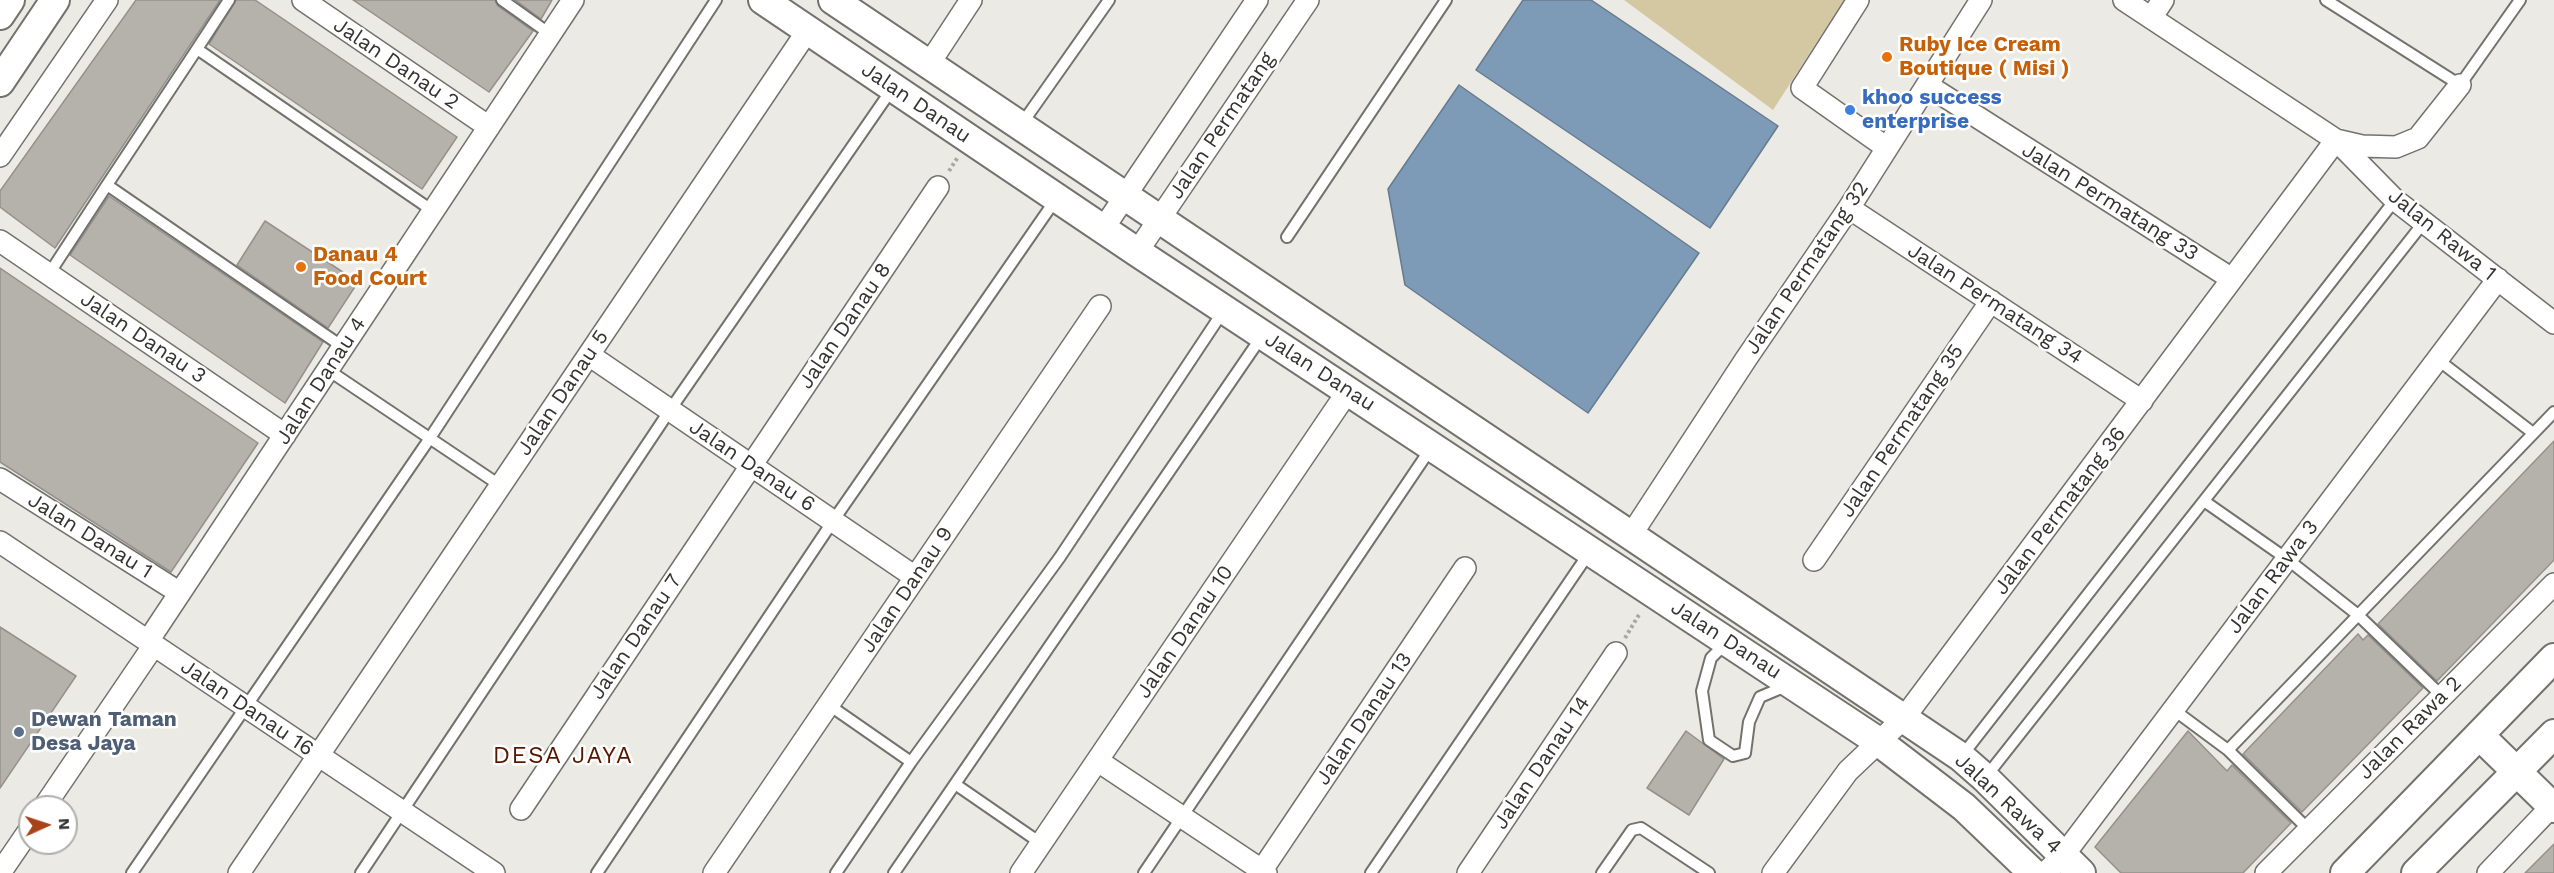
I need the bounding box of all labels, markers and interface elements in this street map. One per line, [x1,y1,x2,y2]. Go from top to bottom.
street label: Jalan Danau 2 [328,13,464,115]
place label: Ruby Ice Cream Boutique ( Misi ) [1899,32,2070,82]
street label: Jalan Permatang [1164,48,1280,204]
marker: Ruby Ice Cream Boutique ( Misi ) [1880,50,1894,64]
street label: Jalan Danau [856,57,976,149]
place label: khoo success enterprise [1862,85,2002,135]
marker: khoo success enterprise [1843,103,1857,117]
street label: Jalan Permatang 33 [2017,137,2203,267]
street label: Jalan Permatang 32 [1740,177,1874,359]
street label: Jalan Rawa 1 [2383,184,2501,286]
street label: Jalan Permatang 34 [1903,238,2087,370]
place label: Danau 4 Food Court [313,242,427,292]
street label: Jalan Danau 8 [794,258,896,394]
marker: Danau 4 Food Court [294,260,308,274]
street label: Jalan Danau 3 [75,287,211,389]
street label: Jalan Danau 4 [270,313,372,449]
street label: Jalan Danau 5 [512,325,614,461]
street label: Jalan Danau [1260,327,1380,417]
street label: Jalan Permatang 35 [1835,340,1969,522]
street label: Jalan Danau 6 [684,415,820,517]
street label: Jalan Permatang 36 [1989,422,2131,600]
street label: Jalan Danau 1 [23,488,157,584]
street label: Jalan Rawa 3 [2222,515,2324,639]
street label: Jalan Danau 9 [855,522,959,658]
street label: Jalan Danau 10 [1131,561,1239,703]
street label: Jalan Danau 7 [585,570,687,704]
street label: Jalan Danau [1666,595,1786,685]
street label: Jalan Danau 13 [1310,648,1418,790]
street label: Jalan Danau 16 [176,654,318,762]
street label: Jalan Rawa 2 [2353,671,2467,785]
street label: Jalan Danau 14 [1488,692,1596,834]
place label: Dewan Taman Desa Jaya [31,707,177,757]
marker: Dewan Taman Desa Jaya [12,725,26,739]
district label: DESA JAYA [493,742,633,770]
street label: Jalan Rawa 4 [1949,748,2067,860]
north arrow [18,795,78,855]
text: N [55,818,74,831]

